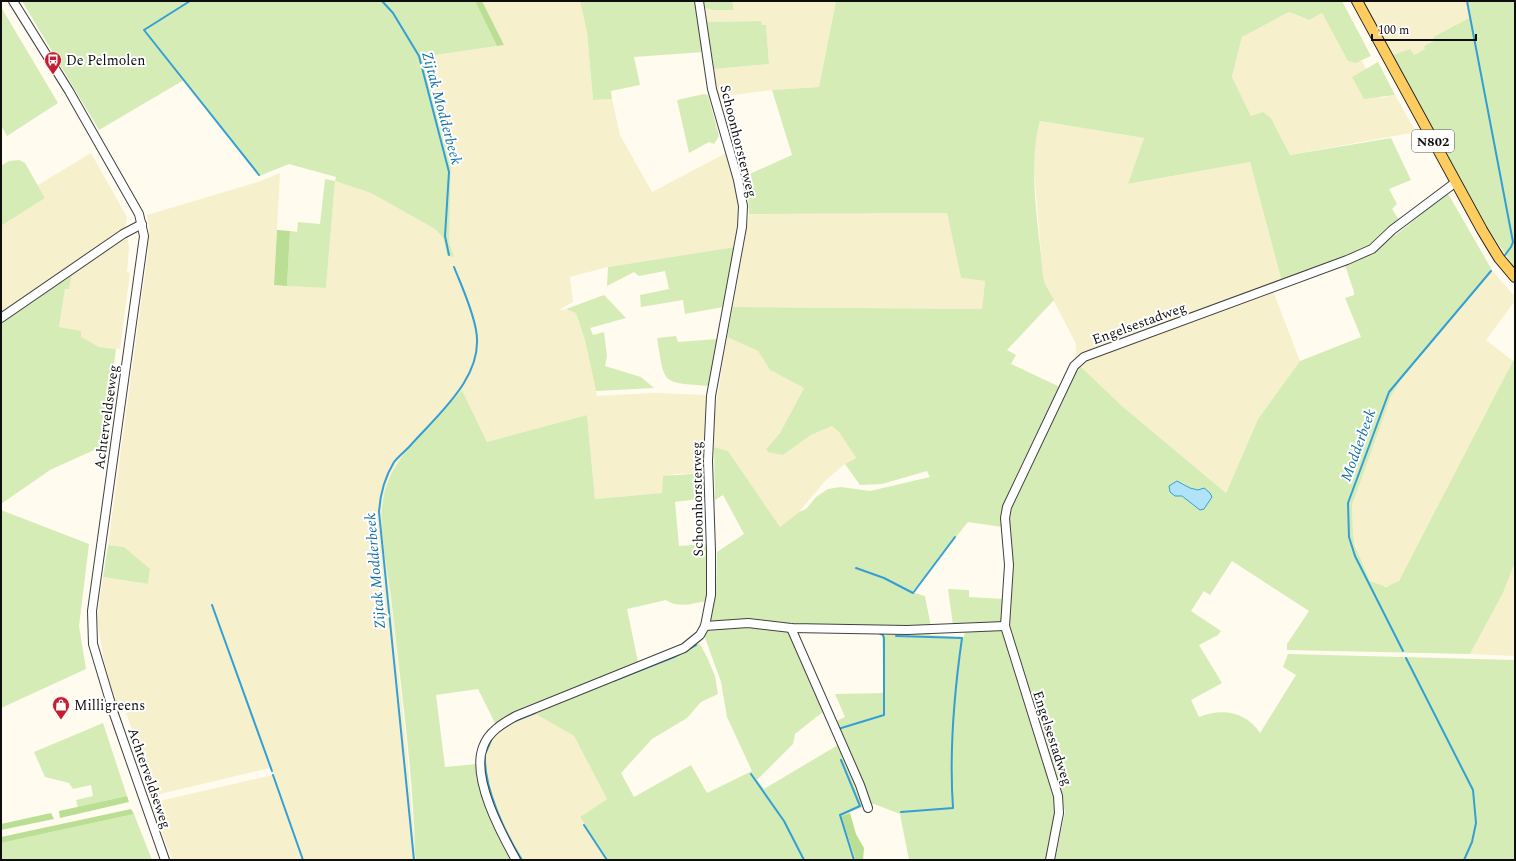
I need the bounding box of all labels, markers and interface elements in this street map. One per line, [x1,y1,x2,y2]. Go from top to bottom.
scale bar [1372,16,1476,42]
text: 100 m [1378,21,1409,40]
water label: Zijtak Modderbeek [415,49,468,167]
bus stop icon: De Pelmolen [43,50,63,75]
place label: De Pelmolen [66,50,145,71]
street label: Schoonhorsterweg [714,83,763,200]
road number: N802 [1412,130,1454,152]
street label: Engelsestadweg [1089,297,1189,350]
street label: Achterveldseweg [89,363,124,471]
water label: Modderbeek [1335,406,1382,485]
street label: Schoonhorsterweg [686,441,709,557]
water label: Zijtak Modderbeek [359,512,392,630]
street label: Engelsestadweg [1027,688,1078,788]
shop icon: Milligreens [51,695,71,720]
place label: Milligreens [74,695,145,716]
street label: Achterveldseweg [122,725,177,832]

